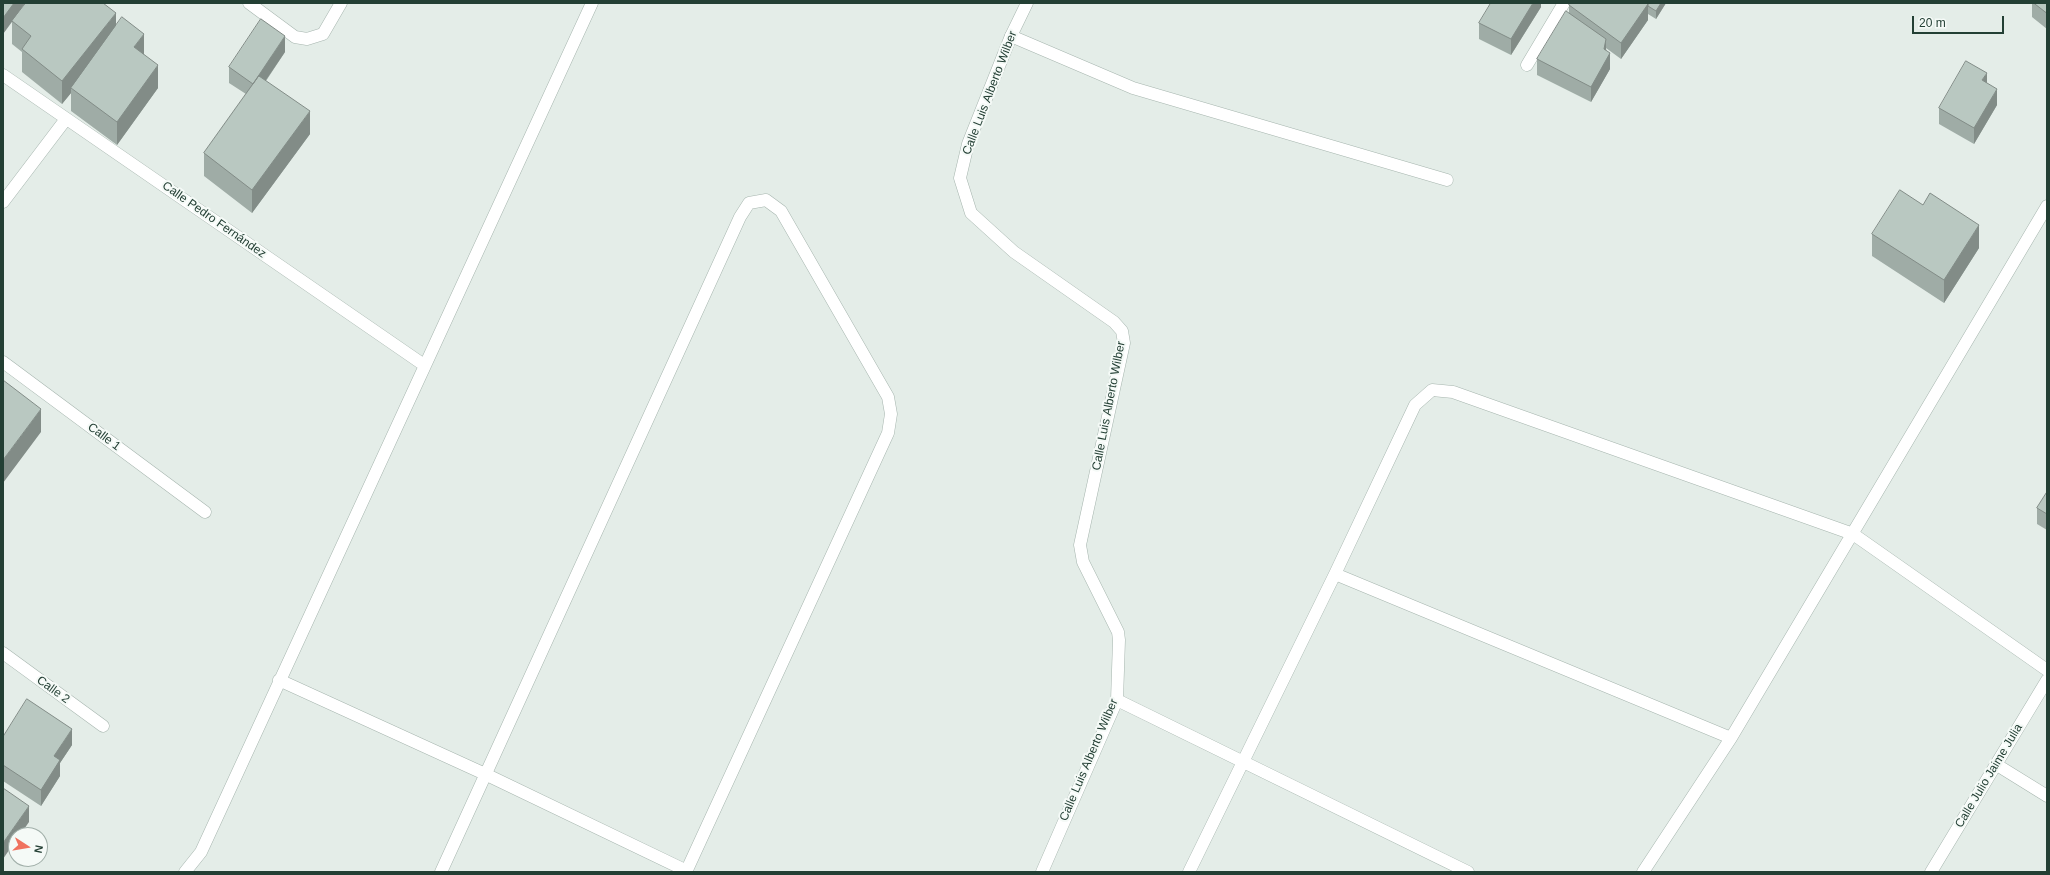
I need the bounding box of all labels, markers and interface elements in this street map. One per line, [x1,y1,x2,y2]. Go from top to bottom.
scale bar [1914,8,2006,34]
text: 20 m [1919,16,1946,30]
street label: Calle Luis Alberto Wilber [960,29,1020,157]
street label: Calle Pedro Fernández [159,179,269,261]
street label: Calle Luis Alberto Wilber [1089,340,1129,472]
street label: Calle 1 [85,420,123,454]
street label: Calle 2 [34,673,72,707]
street label: Calle Luis Alberto Wilber [1057,697,1121,823]
street label: Calle Julio Jaime Julia [1952,721,2026,831]
north arrow [8,827,48,867]
text: N [32,844,45,854]

